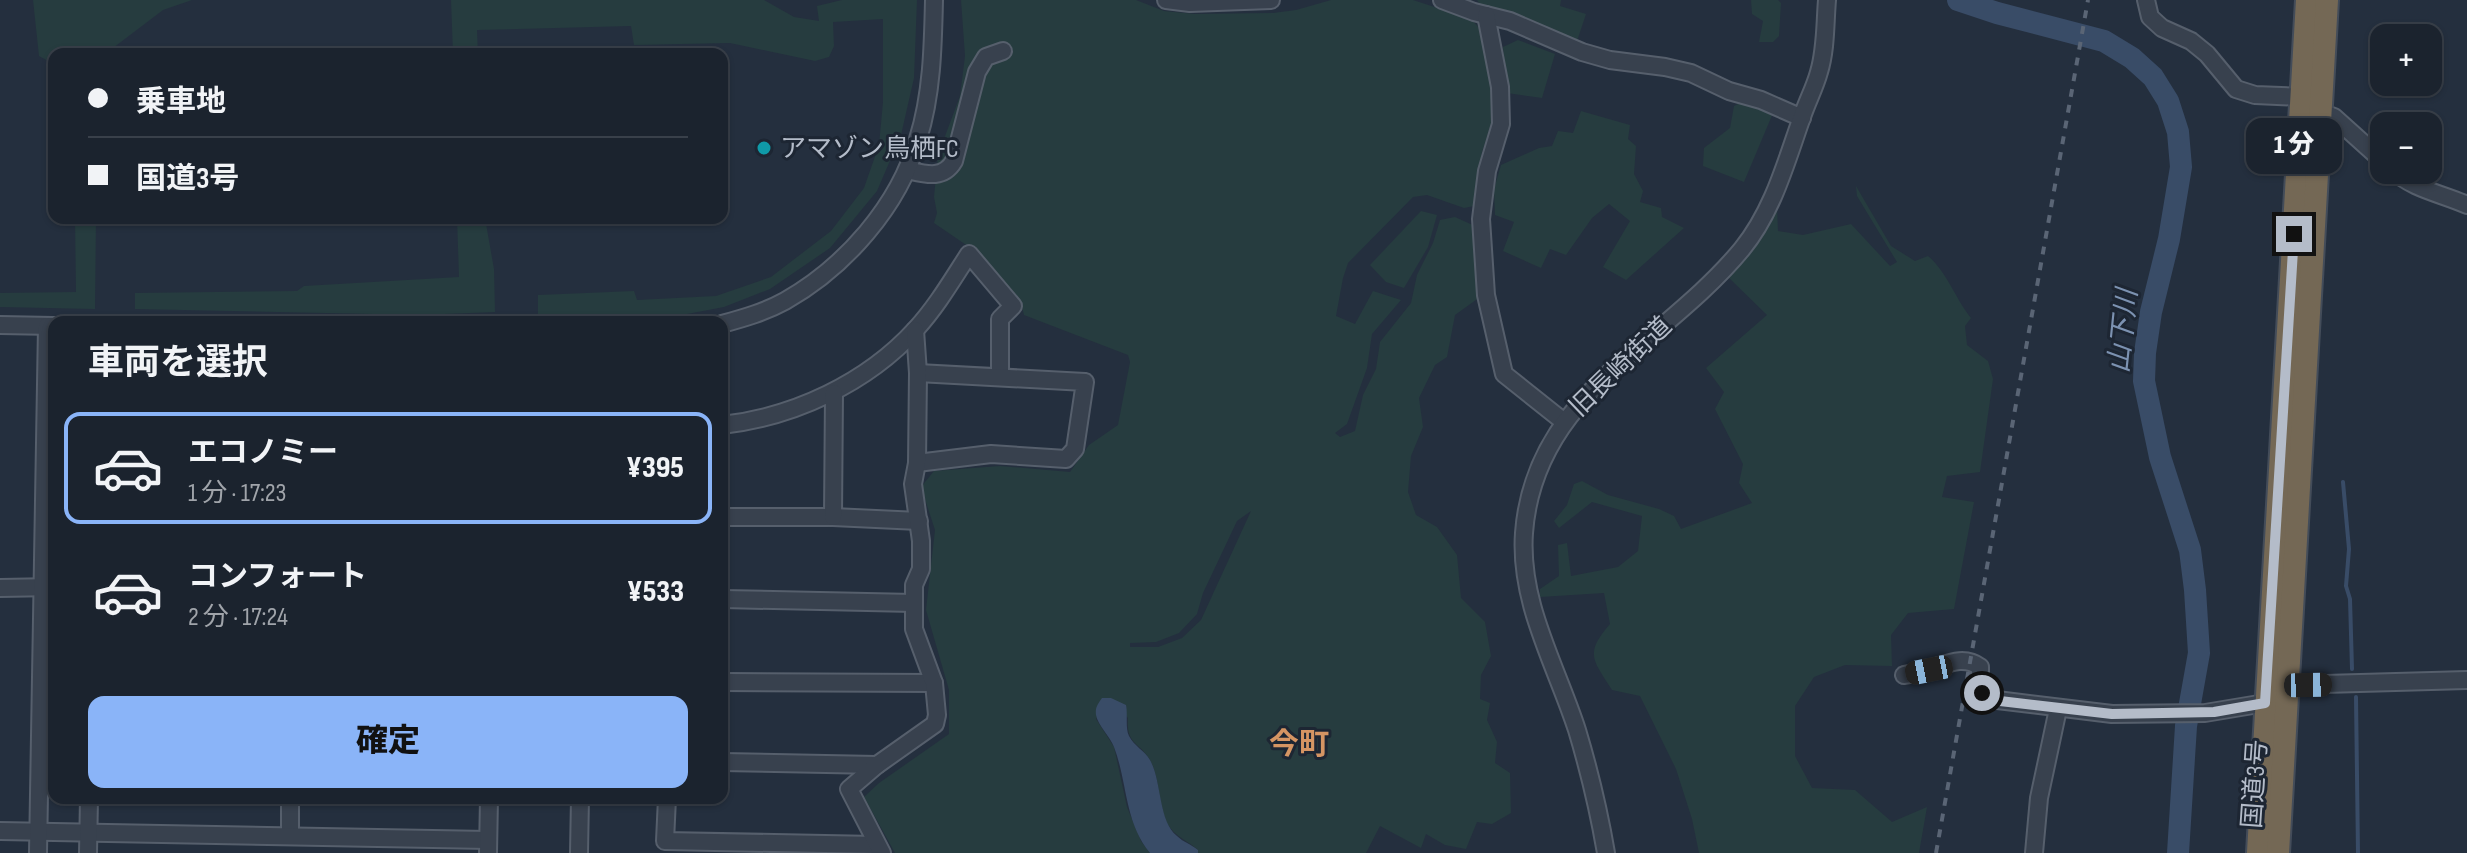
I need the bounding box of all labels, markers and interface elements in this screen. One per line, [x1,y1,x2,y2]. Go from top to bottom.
map controls [2370,24,2442,184]
button: + [2370,24,2442,96]
text: 乗車地 [136,84,226,120]
button: − [2370,112,2442,184]
callout: 1 分 [2246,118,2342,174]
text: 1 分 [2274,130,2314,161]
place label: アマゾン鳥栖FC [780,134,959,165]
marker: アマゾン鳥栖FC [755,139,773,157]
text: 国道3号 [136,161,239,197]
route end [2276,216,2312,252]
water label: 山下川 [2103,285,2145,375]
street label: 旧長崎街道 [1564,311,1679,423]
text: 車両を選択 [88,342,268,385]
icon: car [92,432,164,504]
text: エコノミー [188,435,338,471]
text: ¥395 [626,450,684,486]
text: 1 分 · 17:23 [188,478,287,509]
icon: car [92,556,164,628]
text: コンフォート [188,559,367,595]
text: ¥533 [627,574,684,610]
text: 2 分 · 17:24 [188,602,288,633]
car [1903,654,1955,686]
car [2284,673,2332,697]
route start [1964,675,2000,711]
button: 確定 [88,696,688,788]
district label: 今町 [1269,727,1329,763]
street label: 国道3号 [2237,739,2274,830]

